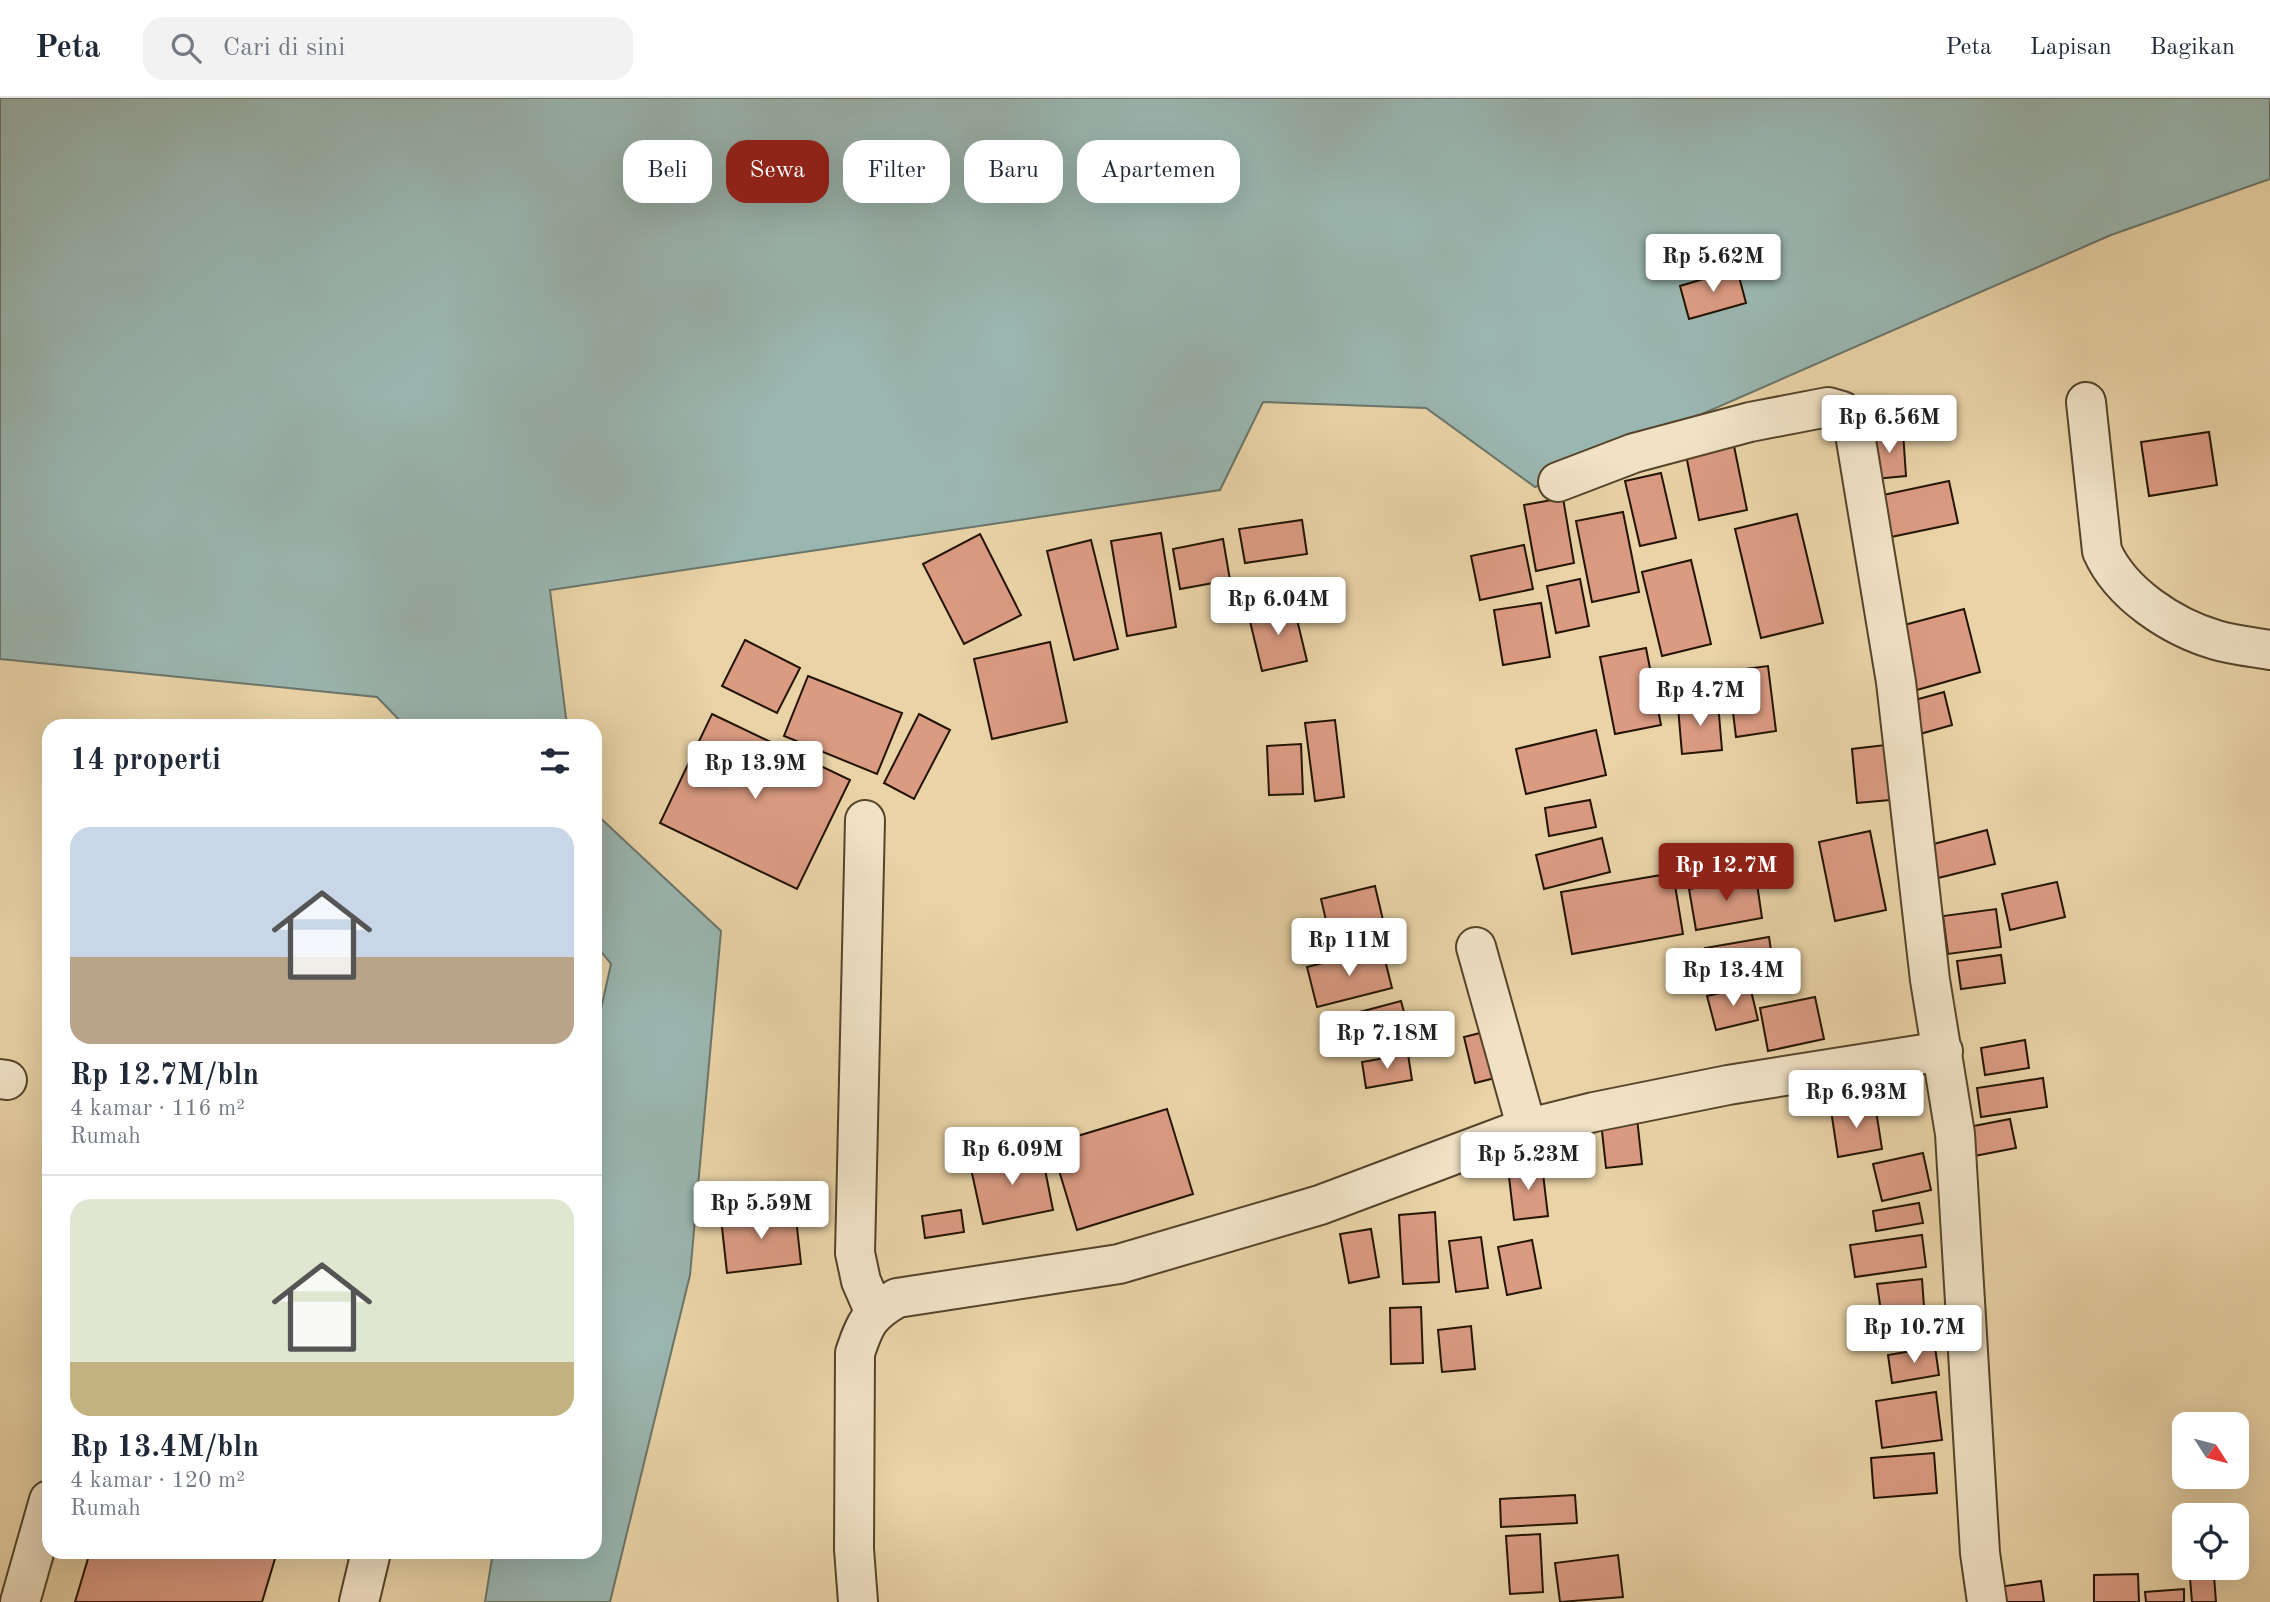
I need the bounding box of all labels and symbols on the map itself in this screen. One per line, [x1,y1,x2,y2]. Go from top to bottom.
pin: Rp 5.62M [1641,234,1785,294]
pin: Rp 6.56M [1817,396,1961,455]
pin: Rp 6.04M [1206,578,1350,637]
pin: Rp 4.7M [1635,668,1765,728]
pin: Rp 13.9M [683,742,827,801]
pin: Rp 12.7M [1654,844,1798,903]
pin: Rp 11M [1292,918,1406,978]
pin: Rp 13.4M [1661,948,1805,1008]
pin: Rp 7.18M [1315,1012,1459,1071]
pin: Rp 6.93M [1784,1070,1928,1130]
pin: Rp 6.09M [940,1128,1084,1187]
pin: Rp 5.23M [1456,1132,1600,1192]
pin: Rp 5.59M [689,1182,833,1241]
pin: Rp 10.7M [1842,1306,1986,1365]
north arrow [2172,1412,2249,1489]

